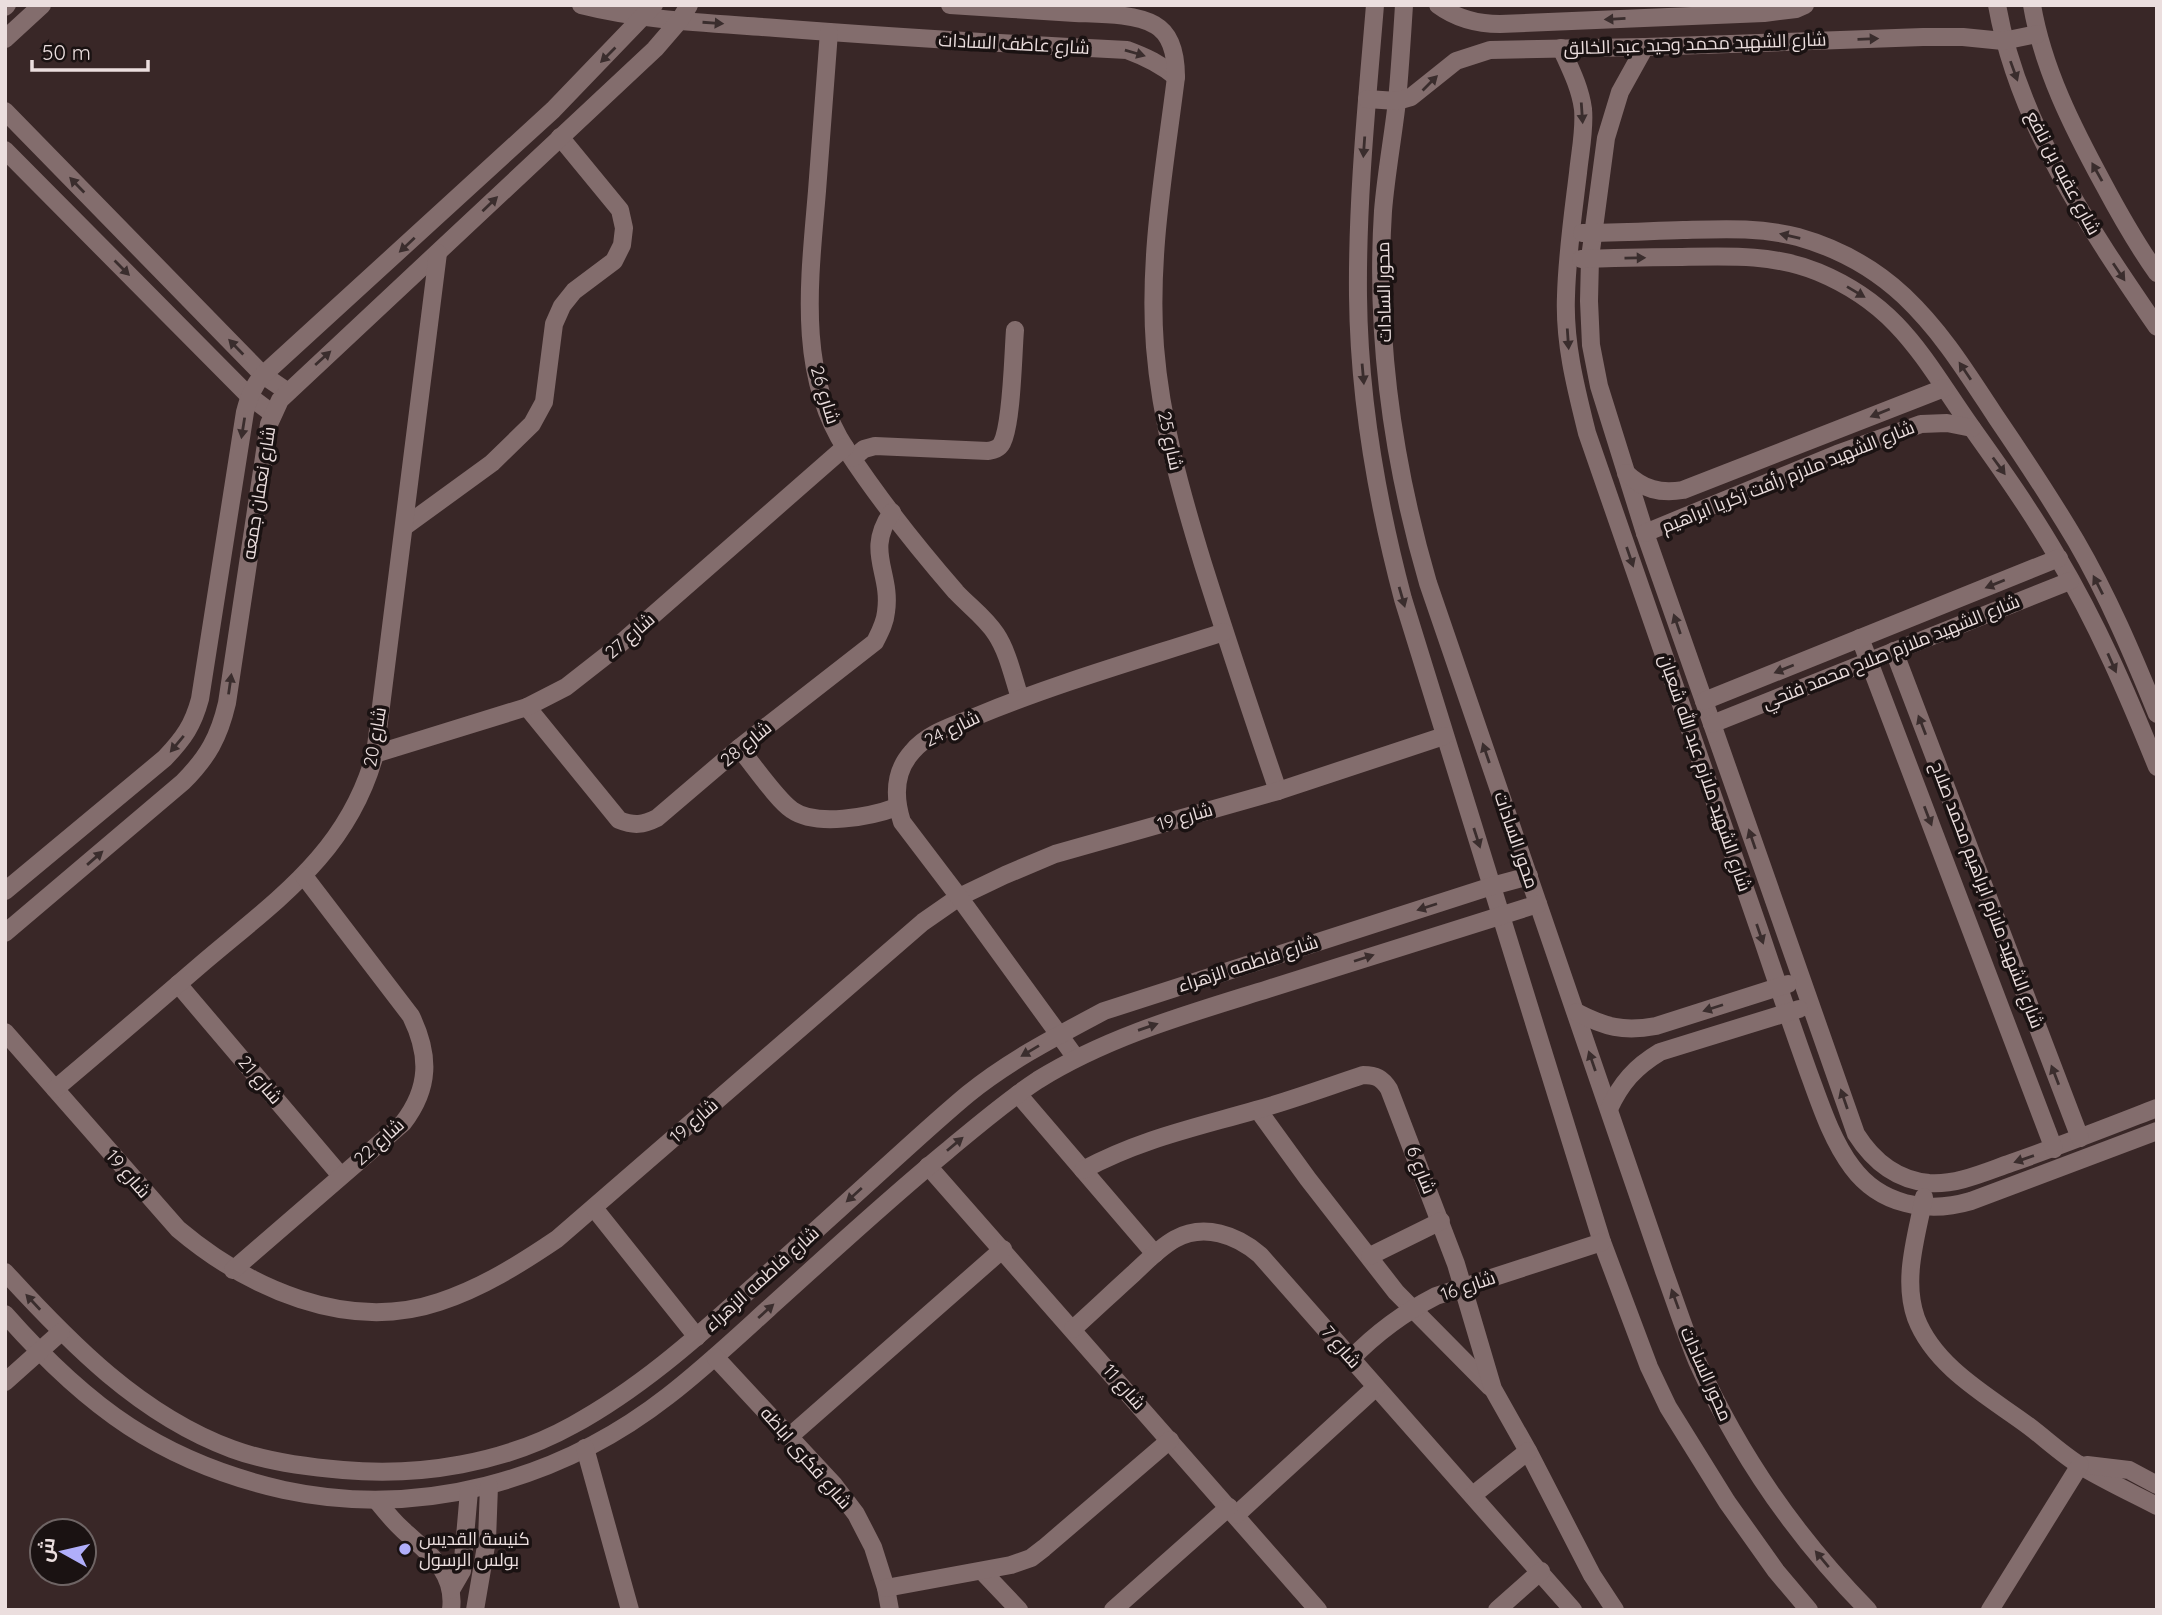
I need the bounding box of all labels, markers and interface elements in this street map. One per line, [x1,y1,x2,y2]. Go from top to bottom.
one-way arrow [1604,13,1626,24]
one-way arrow [702,18,724,29]
street label: شارع الشهيد محمد وحيد عبد الخالق [1563,27,1827,61]
scale bar [32,28,147,72]
street label: شارع عاطف السادات [938,28,1090,60]
one-way arrow [1857,34,1879,45]
text: 50 m [42,39,91,65]
one-way arrow [599,46,616,63]
one-way arrow [1124,49,1145,59]
one-way arrow [2009,61,2020,82]
one-way arrow [1421,74,1438,91]
one-way arrow [1577,102,1588,124]
street label: شارع عقبه بن نافع [2020,107,2106,239]
one-way arrow [1358,136,1369,158]
one-way arrow [2091,163,2103,182]
one-way arrow [69,176,86,193]
one-way arrow [481,196,498,212]
one-way arrow [1779,230,1801,241]
one-way arrow [399,236,416,252]
street label: محور السادات [1371,241,1396,343]
one-way arrow [1624,252,1646,263]
one-way arrow [114,259,130,276]
one-way arrow [2113,262,2126,282]
one-way arrow [1846,285,1865,298]
one-way arrow [1563,328,1574,350]
one-way arrow [228,339,245,356]
one-way arrow [314,350,332,366]
one-way arrow [1959,361,1972,381]
street label: شارع 26 [805,363,845,427]
one-way arrow [1357,363,1368,385]
one-way arrow [1870,407,1891,418]
street label: شارع 25 [1152,409,1188,473]
street label: شارع الشهيد ملازم رأفت زكريا ابراهيم [1658,415,1918,539]
one-way arrow [237,417,248,439]
street label: شارع نعمان جمعه [237,425,281,561]
one-way arrow [1992,457,2006,475]
one-way arrow [1625,547,1636,568]
one-way arrow [2093,574,2105,594]
one-way arrow [1985,578,2006,589]
one-way arrow [1398,587,1408,608]
street label: شارع الشهيد ملازم صلاح محمد فتحي [1759,589,2024,717]
street label: شارع 27 [600,608,660,664]
one-way arrow [1671,613,1682,634]
street label: شارع الشهيد ملازم عبد الله شعبان [1653,651,1757,895]
one-way arrow [2106,653,2118,673]
one-way arrow [1774,663,1795,674]
one-way arrow [225,673,236,695]
street label: شارع 20 [358,705,392,769]
street label: شارع 24 [920,705,984,753]
one-way arrow [1916,714,1927,735]
street label: شارع 28 [715,716,777,772]
one-way arrow [170,735,185,753]
one-way arrow [1480,743,1491,764]
street label: شارع الشهيد ملازم ابراهيم محمد صلاح [1925,758,2049,1032]
street label: محور السادات [1489,788,1544,891]
street label: شارع 19 [1155,798,1215,836]
one-way arrow [1923,806,1934,827]
one-way arrow [1472,828,1482,849]
one-way arrow [1746,828,1757,849]
one-way arrow [86,851,103,866]
one-way arrow [1416,902,1437,913]
one-way arrow [1755,924,1766,945]
street label: شارع فاطمه الزهراء [1175,930,1321,998]
one-way arrow [1354,953,1375,963]
one-way arrow [1702,1003,1723,1014]
one-way arrow [1137,1021,1158,1032]
one-way arrow [1021,1045,1040,1057]
one-way arrow [1586,1050,1597,1071]
street label: شارع 21 [233,1051,287,1109]
one-way arrow [2050,1064,2061,1085]
one-way arrow [1838,1089,1849,1110]
street label: شارع 19 [665,1093,723,1149]
street label: شارع 22 [349,1113,409,1171]
one-way arrow [945,1137,963,1152]
street label: شارع 6 [1401,1143,1441,1197]
street label: شارع 19 [100,1145,156,1203]
one-way arrow [2014,1154,2035,1165]
one-way arrow [845,1187,863,1203]
street label: شارع فاطمه الزهراء [700,1221,824,1337]
street label: شارع 16 [1438,1266,1498,1306]
one-way arrow [1669,1288,1680,1309]
one-way arrow [25,1293,41,1311]
one-way arrow [757,1304,774,1319]
street label: شارع 7 [1316,1321,1366,1373]
street label: محور السادات [1675,1323,1737,1425]
street label: شارع 11 [1098,1359,1150,1415]
street label: شارع فكرى اباظه [755,1402,857,1514]
north arrow [28,1517,98,1587]
place label: كنيسة القديس بولس الرسول [419,1527,530,1571]
text: ش [33,1536,60,1563]
marker: كنيسة القديس بولس الرسول [397,1541,413,1557]
one-way arrow [1815,1551,1830,1568]

